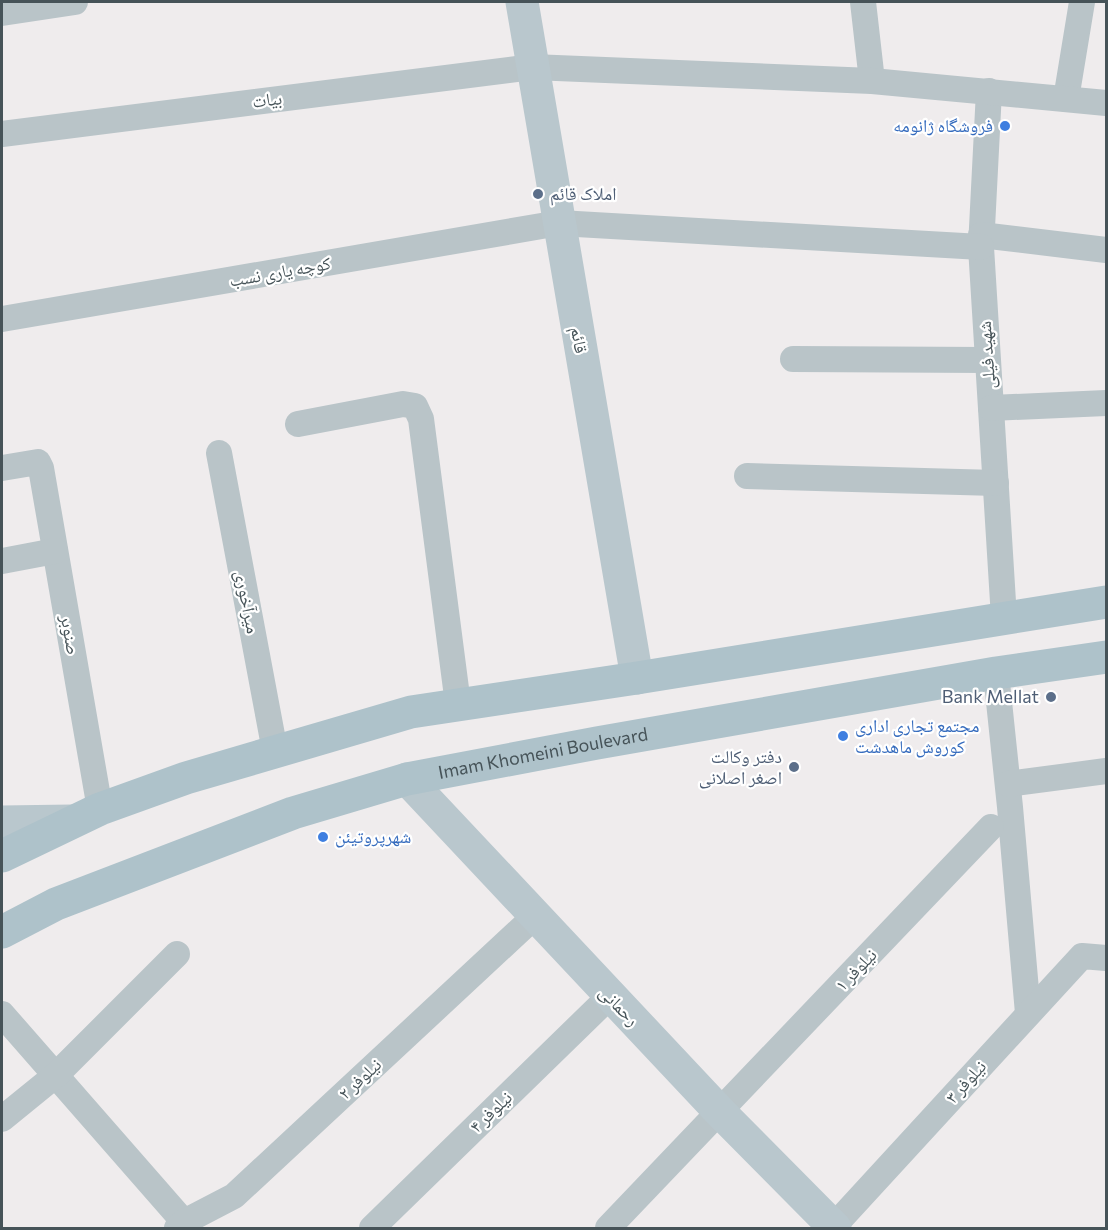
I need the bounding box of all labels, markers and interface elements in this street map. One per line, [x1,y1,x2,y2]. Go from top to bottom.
street label: بیات [251,86,283,112]
place label: فروشگاه ژانومه [893,114,993,136]
marker: فروشگاه ژانومه [998,119,1012,133]
place label: املاک قائم [550,182,616,206]
marker: املاک قائم [531,187,545,201]
street label: کوچه یاری نسب [227,251,333,292]
street label: شهید فیلی [973,320,1000,390]
street label: قائم [565,325,593,355]
street label: میرآخوری [230,568,265,636]
street label: صنوبر [56,612,85,657]
place label: Bank Mellat [942,685,1039,707]
marker: Bank Mellat [1044,690,1058,704]
place label: مجتمع تجاری اداری کوروش ماهدشت [855,714,979,758]
street label: Imam Khomeini Boulevard [436,722,649,783]
marker: مجتمع تجاری اداری کوروش ماهدشت [836,729,850,743]
place label: دفتر وکالت اصغر اصلانی [699,745,782,789]
marker: دفتر وکالت اصغر اصلانی [787,760,801,774]
place label: شهرپروتیئن [335,825,411,848]
marker: شهرپروتیئن [316,830,330,844]
street label: نیلوفر ۱ [830,943,881,995]
street label: رحمانی [595,981,644,1031]
street label: نیلوفر ۲ [333,1053,386,1104]
street label: نیلوفر ۳ [940,1055,991,1108]
street label: نیلوفر ۴ [464,1086,516,1137]

